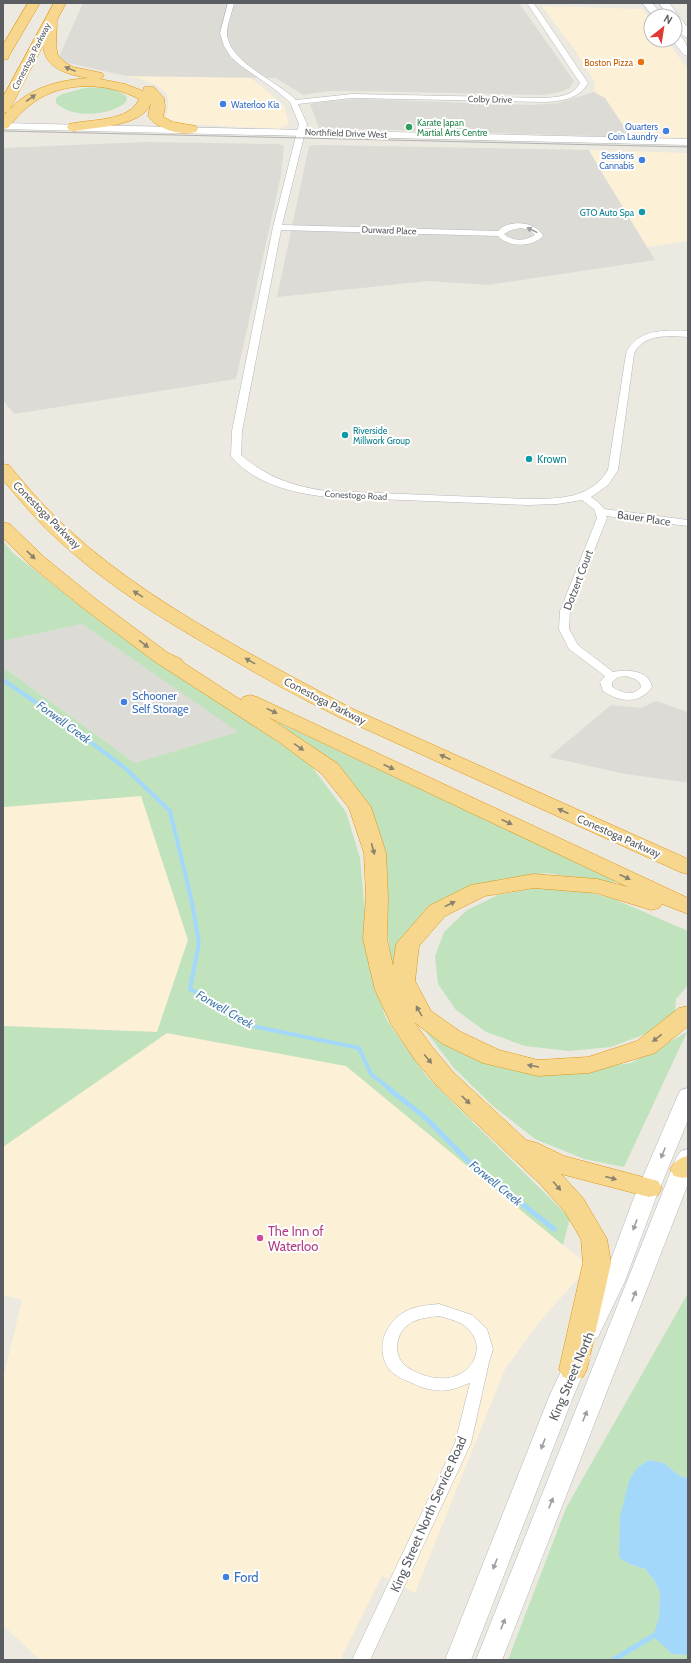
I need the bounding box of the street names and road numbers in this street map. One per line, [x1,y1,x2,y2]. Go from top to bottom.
street label: Conestoga Parkway [9,20,53,91]
street label: Colby Drive [468,93,513,105]
street label: Northfield Drive West [305,126,387,140]
street label: Durward Place [361,224,417,236]
street label: Conestoga Parkway [10,478,84,552]
street label: Conestogo Road [324,488,388,502]
street label: Bauer Place [616,507,672,529]
street label: Dotzert Court [560,548,596,612]
street label: Conestoga Parkway [282,674,369,728]
street label: Conestoga Parkway [575,811,664,861]
street label: King Street North [545,1329,597,1423]
street label: King Street North Service Road [386,1434,470,1594]

